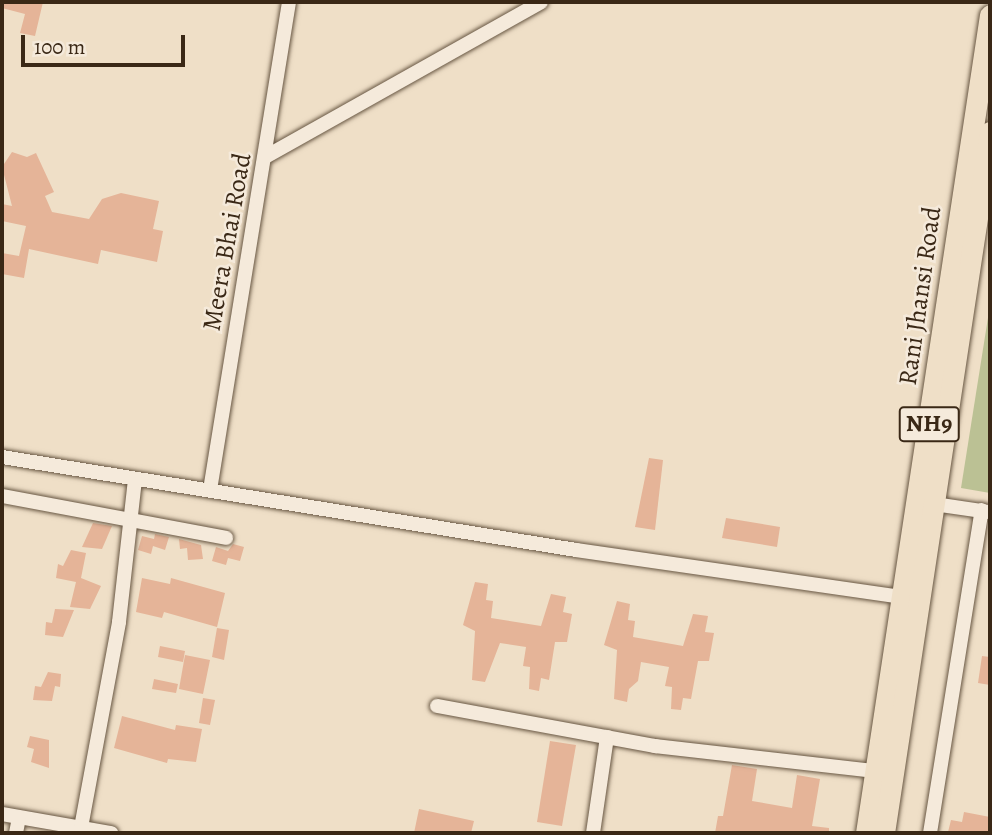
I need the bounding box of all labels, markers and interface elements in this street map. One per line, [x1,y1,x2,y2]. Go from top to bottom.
scale bar [24,21,189,65]
text: 100 m [34,33,85,61]
street label: Meera Bhai Road [196,151,258,333]
street label: Rani Jhansi Road [892,205,948,387]
road number: NH9 [898,404,960,444]

